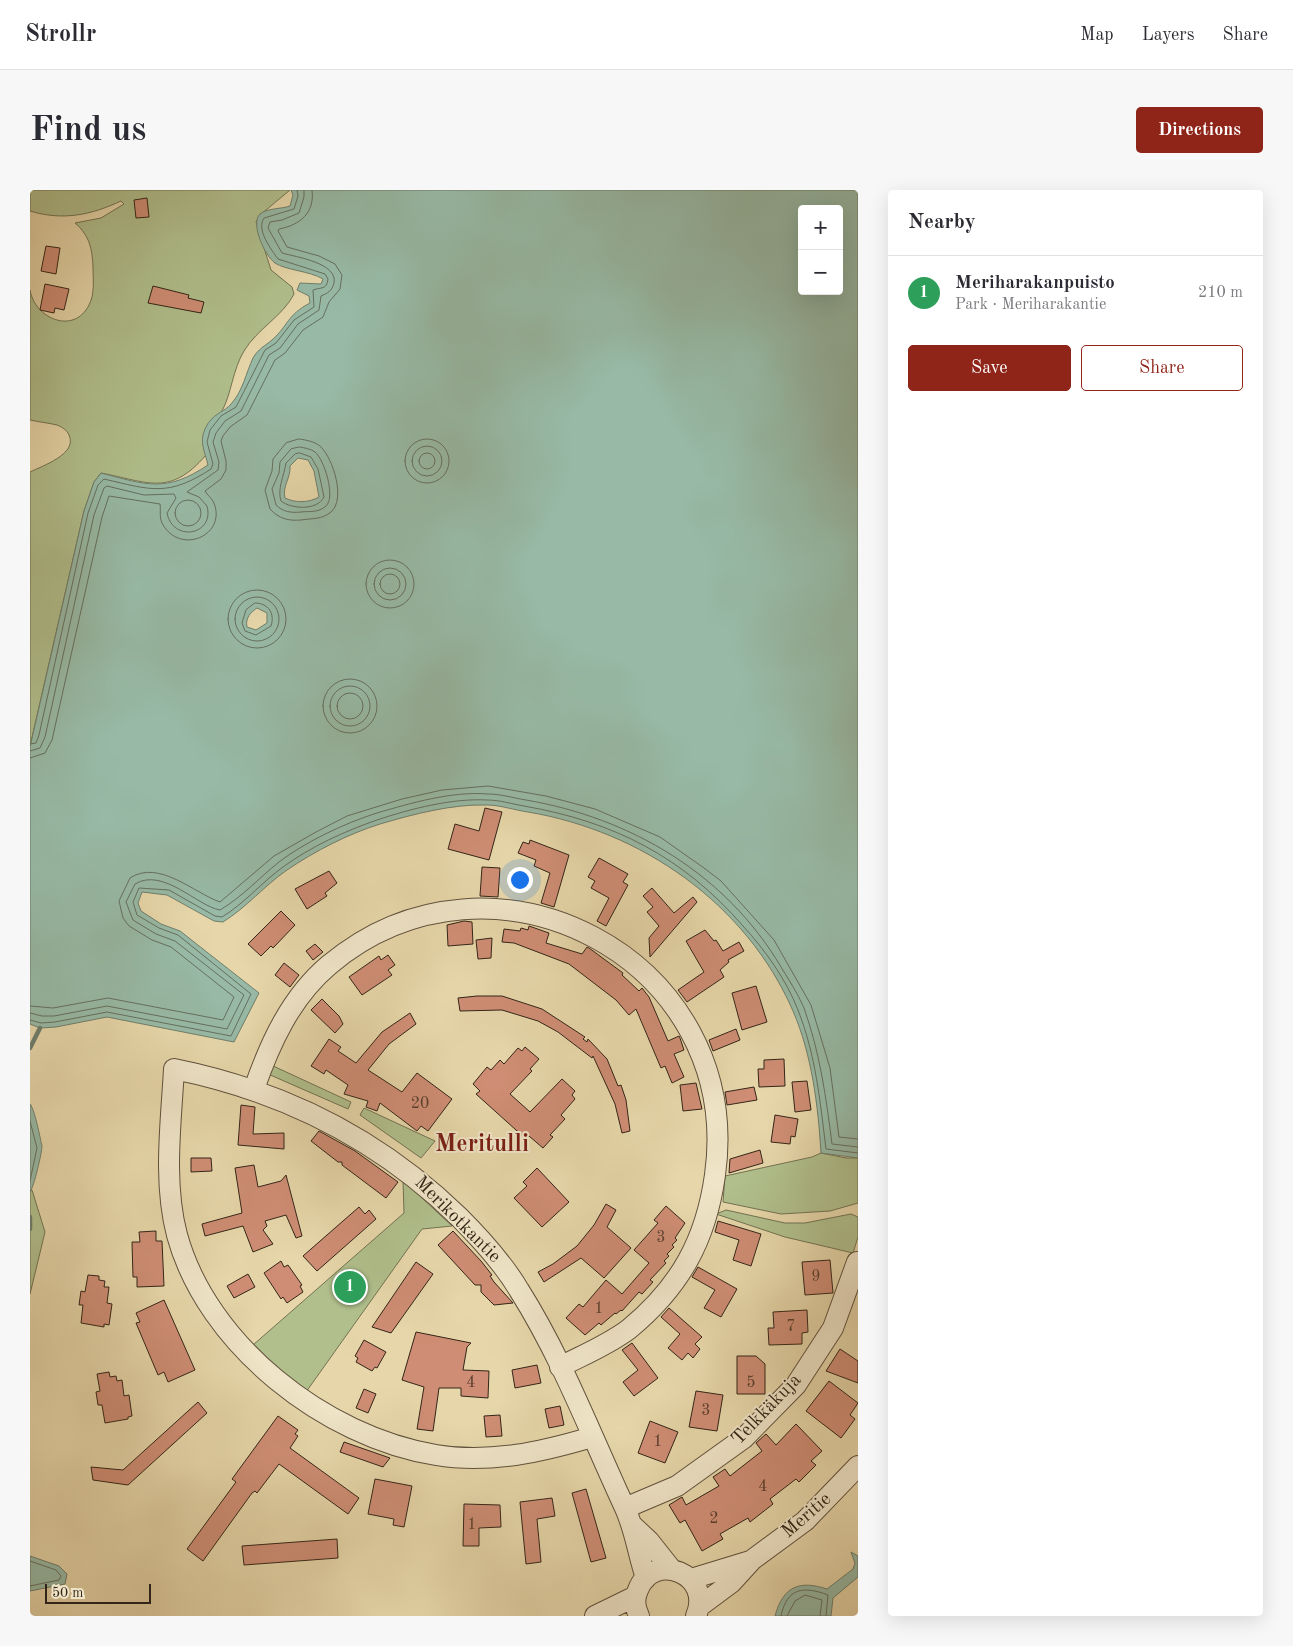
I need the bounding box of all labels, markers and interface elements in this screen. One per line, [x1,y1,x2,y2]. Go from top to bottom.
text: Strollr [25,23,96,47]
text: Map [1080,26,1114,44]
text: Layers [1142,26,1194,44]
text: Share [1222,26,1268,44]
button: Directions [1136,107,1263,153]
text: Find us [30,113,146,148]
map controls [798,205,843,295]
button: + [798,205,843,250]
text: Nearby [908,212,976,233]
button: − [798,250,843,295]
text: Meriharakanpuisto [955,274,1115,293]
text: 1 [919,285,929,301]
text: 210 m [1198,285,1243,301]
text: Park · Meriharakantie [955,297,1106,313]
button: Save [908,345,1071,391]
button: Share [1081,345,1243,391]
your location [507,867,533,893]
house number: 20 [411,1096,429,1112]
district label: Meritulli [435,1133,529,1157]
street label: Merikotkantie [410,1173,504,1267]
house number: 3 [656,1230,666,1246]
pin: 1 [334,1268,366,1306]
house number: 9 [811,1269,821,1285]
house number: 1 [594,1301,604,1317]
house number: 7 [786,1319,796,1335]
street label: Telkkäkuja [729,1370,806,1449]
house number: 4 [466,1375,476,1391]
house number: 5 [746,1375,756,1391]
house number: 3 [701,1403,711,1419]
house number: 1 [653,1434,663,1450]
house number: 4 [758,1479,768,1495]
street label: Meritie [779,1490,835,1542]
house number: 2 [709,1511,719,1527]
house number: 1 [467,1517,477,1533]
scale bar [45,1581,151,1604]
text: 50 m [52,1586,83,1600]

